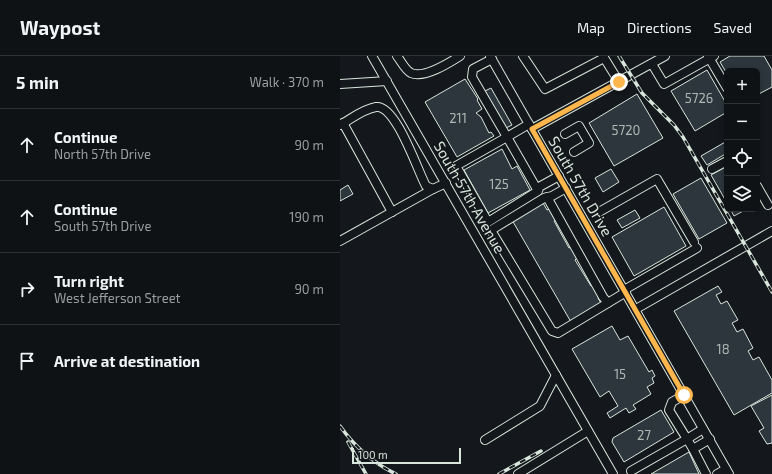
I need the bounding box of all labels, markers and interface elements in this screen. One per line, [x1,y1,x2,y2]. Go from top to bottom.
text: Waypost [20,16,100,39]
text: Map [577,19,605,36]
text: Directions [627,19,692,36]
text: Saved [714,19,752,36]
map controls [724,68,760,212]
button: + [724,68,760,104]
text: 5 min [16,72,59,92]
route end [610,73,628,91]
text: Walk · 370 m [249,74,324,90]
house number: 5726 [685,90,713,106]
button: − [724,104,760,140]
house number: 211 [449,110,467,126]
house number: 5720 [612,122,640,138]
text: Continue [54,128,117,146]
street label: South 57th Drive [545,133,617,239]
icon: ahead [16,134,38,156]
text: 90 m [294,137,324,153]
street label: South 57th Avenue [431,138,509,256]
button: locate [724,140,760,176]
text: North 57th Drive [54,146,151,162]
house number: 125 [489,176,509,192]
button: layers [724,176,760,212]
text: Continue [54,200,117,218]
icon: ahead [16,206,38,228]
text: 190 m [289,209,324,225]
text: South 57th Drive [54,218,151,234]
text: Turn right [54,272,124,290]
icon: right [16,278,38,300]
text: 90 m [294,281,324,297]
text: West Jefferson Street [54,290,181,306]
house number: 18 [716,341,730,357]
icon: arrive [16,350,38,372]
text: Arrive at destination [54,352,200,370]
house number: 15 [614,366,626,382]
route start [675,386,693,404]
house number: 27 [637,427,651,443]
scale bar [352,446,461,465]
text: 100 m [358,448,388,461]

